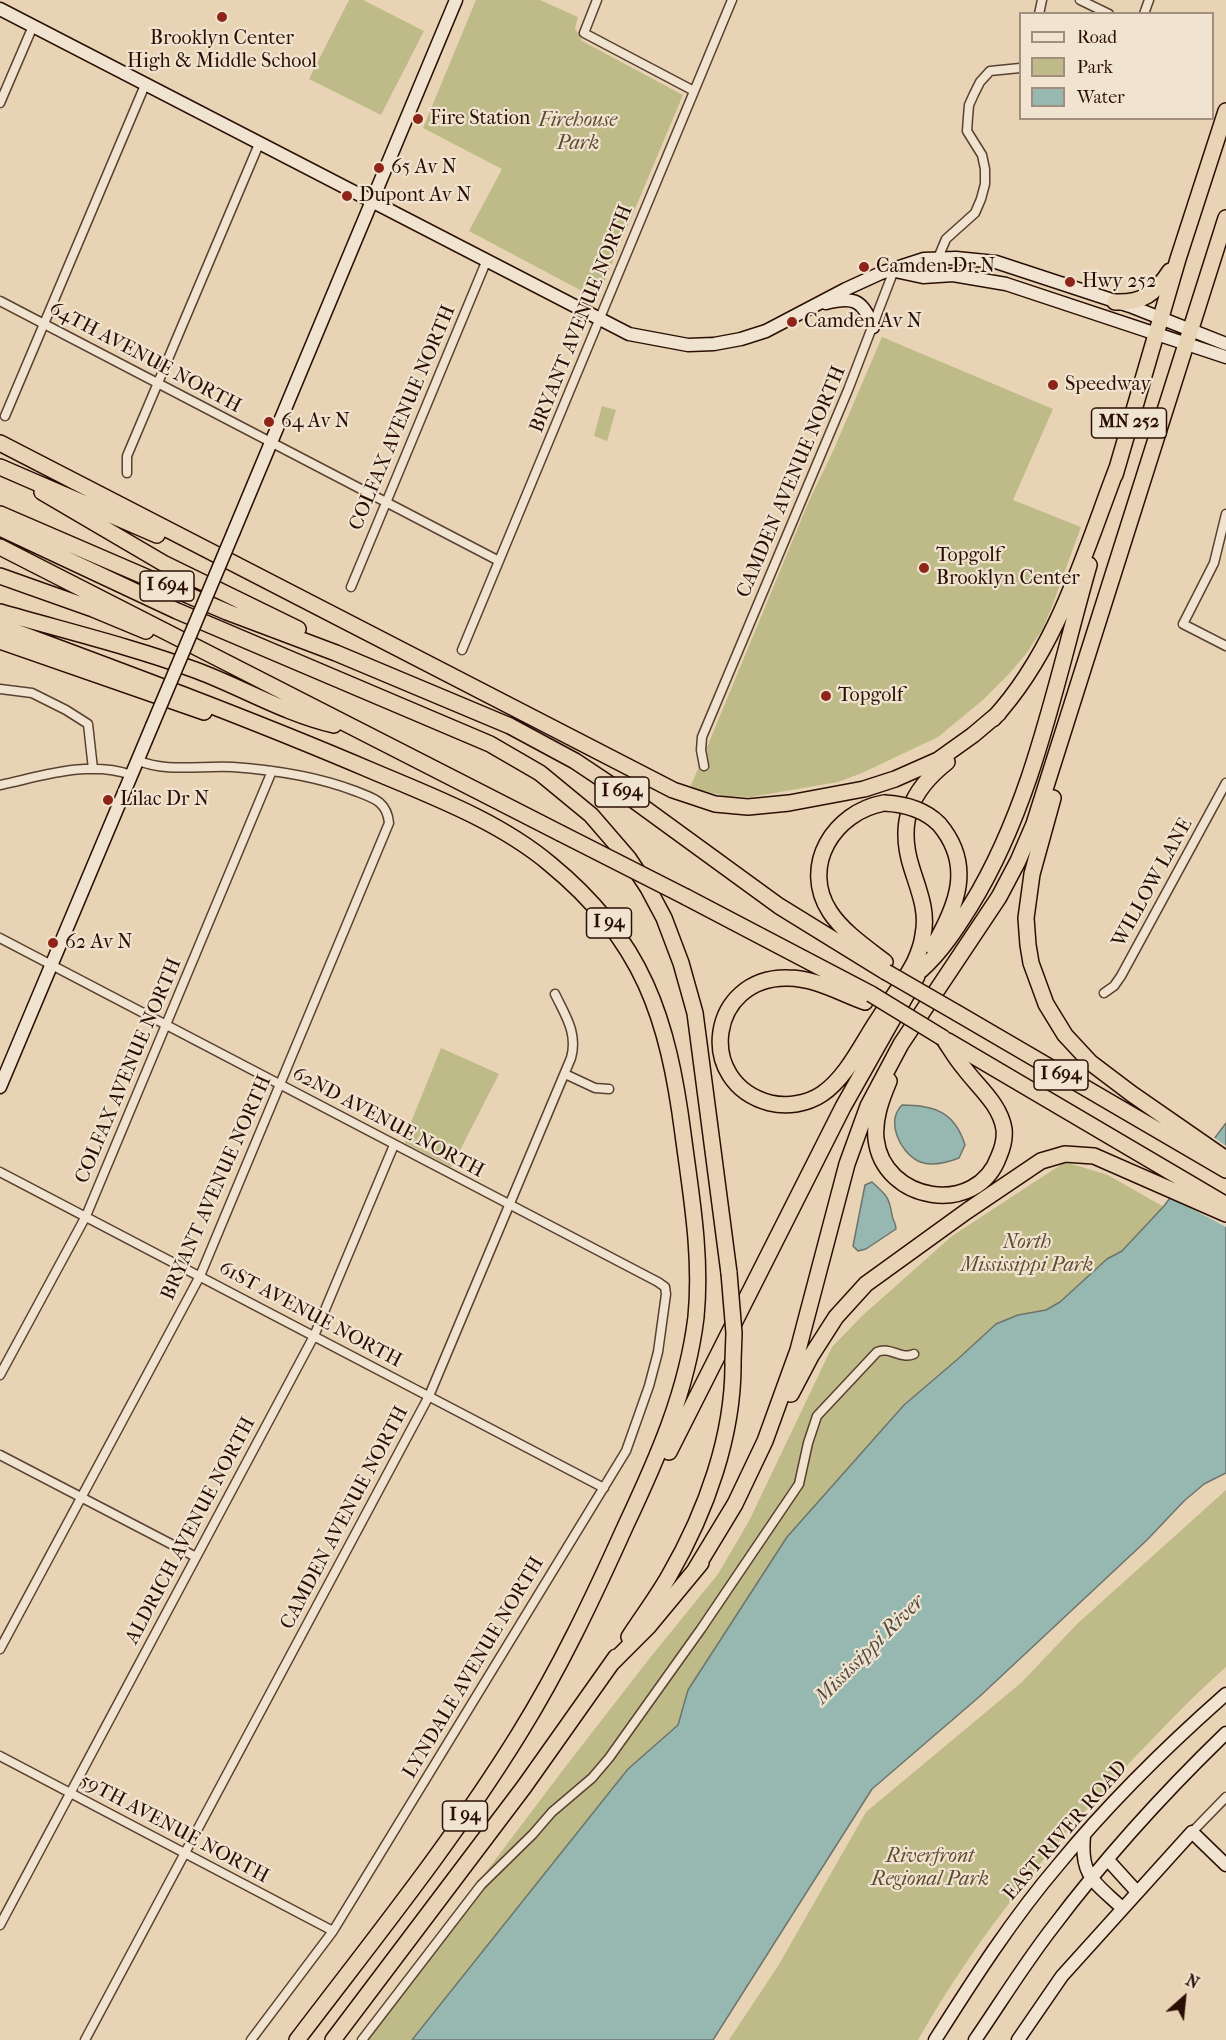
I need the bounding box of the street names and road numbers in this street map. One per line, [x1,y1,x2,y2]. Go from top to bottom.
street label: BRYANT AVENUE NORTH [525,202,639,436]
street label: 64TH AVENUE NORTH [45,297,245,419]
street label: COLFAX AVENUE NORTH [345,302,461,534]
street label: CAMDEN AVENUE NORTH [732,363,852,601]
road number: MN 252 [1092,408,1166,438]
road number: I 694 [140,571,194,601]
road number: I 694 [595,777,649,807]
street label: WILLOW LANE [1108,814,1198,952]
road number: I 94 [586,908,632,938]
street label: COLFAX AVENUE NORTH [71,955,187,1187]
road number: I 694 [1034,1060,1088,1090]
street label: 62ND AVENUE NORTH [288,1062,488,1184]
street label: BRYANT AVENUE NORTH [157,1072,277,1304]
street label: 61ST AVENUE NORTH [214,1257,406,1373]
street label: CAMDEN AVENUE NORTH [276,1402,414,1634]
street label: ALDRICH AVENUE NORTH [121,1413,261,1649]
street label: LYNDALE AVENUE NORTH [398,1553,550,1783]
street label: EAST RIVER ROAD [999,1756,1133,1906]
street label: 59TH AVENUE NORTH [75,1769,273,1889]
road number: I 94 [442,1801,488,1831]

